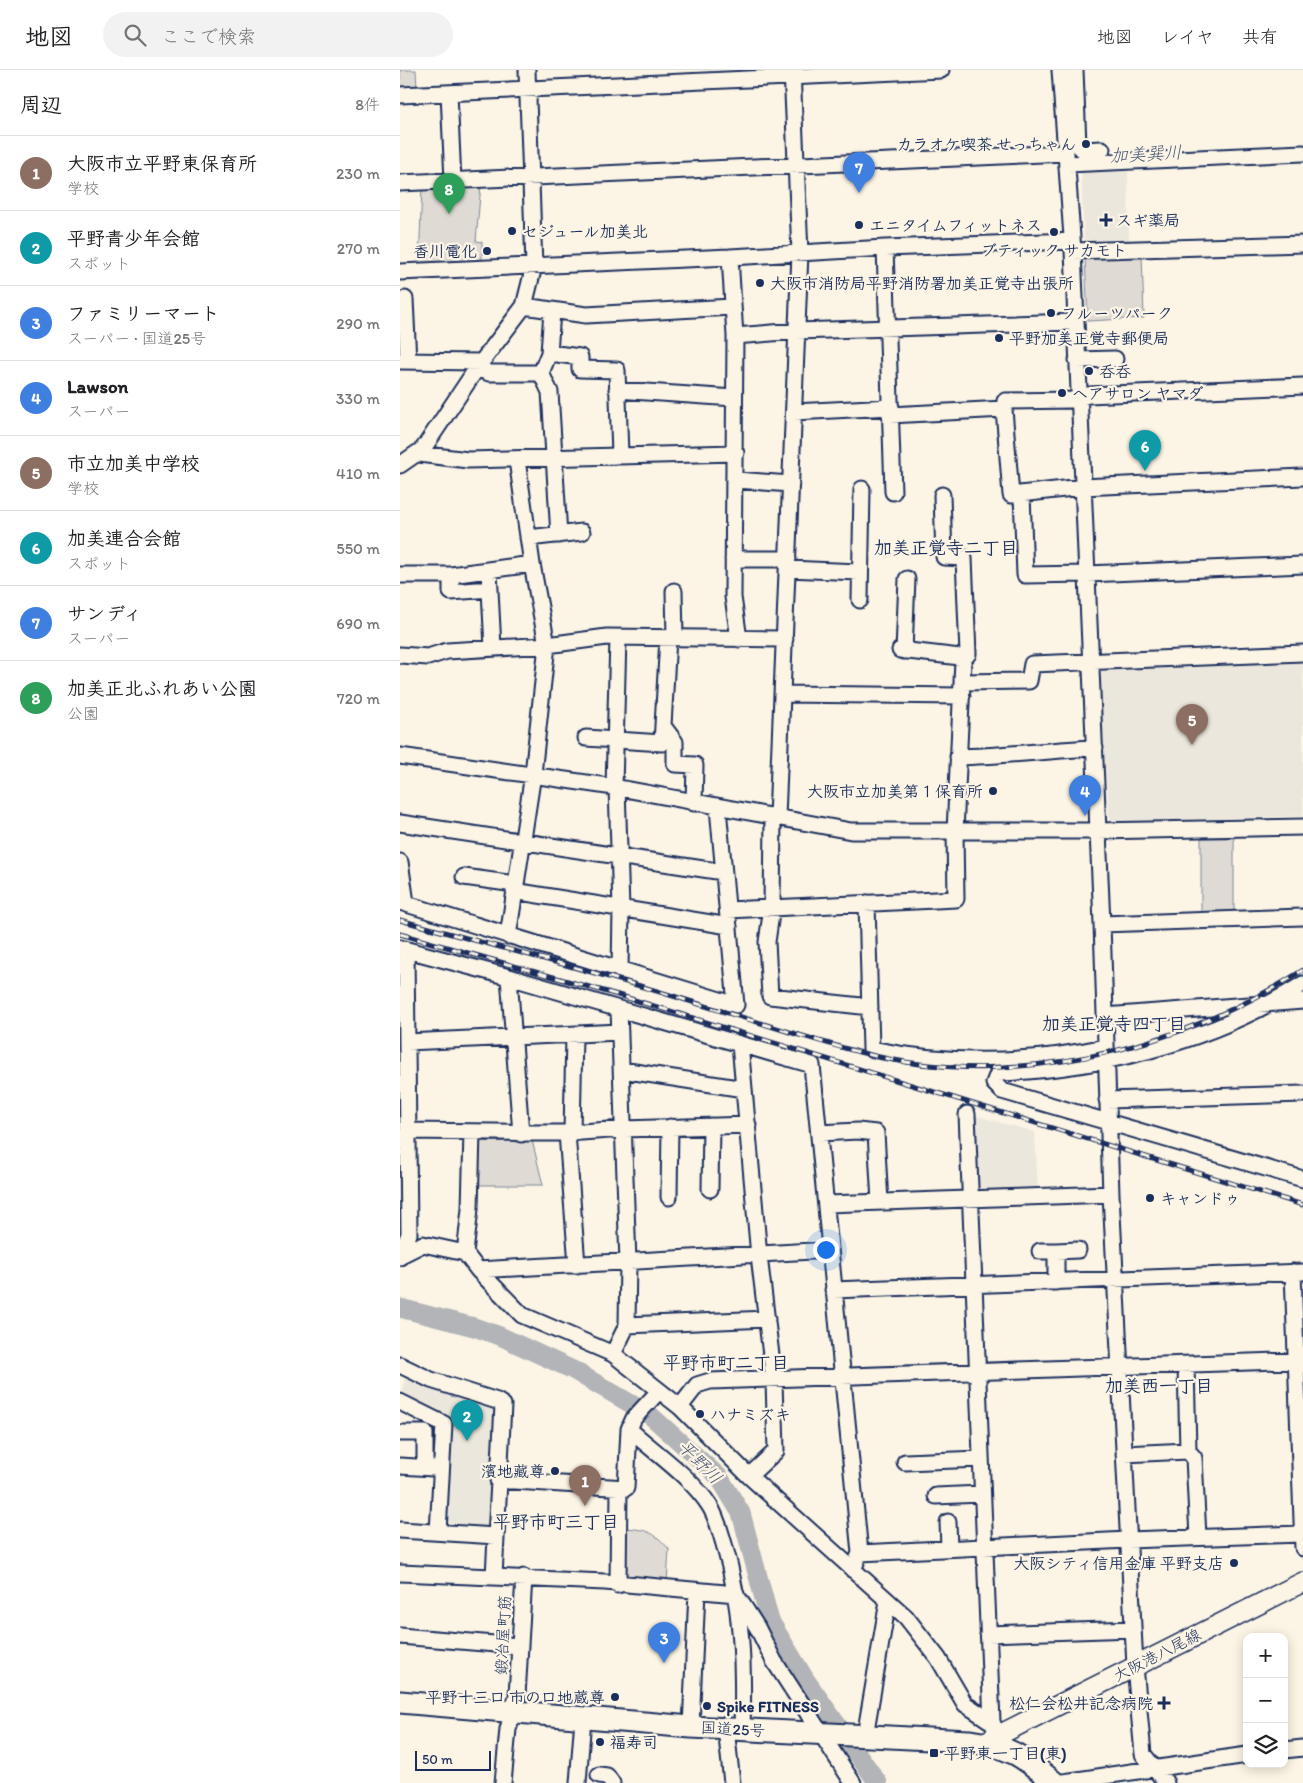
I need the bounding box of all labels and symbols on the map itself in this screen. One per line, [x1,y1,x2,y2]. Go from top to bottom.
place label: カラオケ喫茶 せっちゃん [896,135,1076,154]
marker: カラオケ喫茶 せっちゃん [1080,138,1092,150]
water label: 加美巽川 [1109,141,1183,167]
pin: 7 [843,152,875,193]
pin: 8 [433,173,465,214]
place label: スギ薬局 [1116,211,1180,230]
marker: スギ薬局 [1100,214,1112,226]
place label: エニタイムフィットネス [869,216,1042,235]
marker: エニタイムフィットネス [853,219,865,231]
place label: セジュール加美北 [522,222,648,241]
marker: セジュール加美北 [506,225,518,237]
marker: ブティック サカモト [1048,226,1060,238]
place label: ブティック サカモト [981,241,1127,260]
place label: 香川電化 [413,242,477,261]
marker: 香川電化 [481,245,493,257]
place label: 大阪市消防局平野消防署加美正覚寺出張所 [770,274,1074,293]
marker: 大阪市消防局平野消防署加美正覚寺出張所 [754,277,766,289]
place label: フルーツパーク [1061,304,1173,323]
marker: フルーツパーク [1045,307,1057,319]
place label: 平野加美正覚寺郵便局 [1009,329,1169,348]
marker: 平野加美正覚寺郵便局 [993,332,1005,344]
place label: 呑呑 [1099,362,1131,381]
marker: 呑呑 [1083,365,1095,377]
place label: ヘアサロン ヤマダ [1072,384,1204,403]
marker: ヘアサロン ヤマダ [1056,387,1068,399]
pin: 6 [1129,430,1161,471]
district label: 加美正覚寺二丁目 [874,537,1018,559]
pin: 5 [1176,704,1208,745]
pin: 4 [1069,775,1101,816]
place label: 大阪市立加美第１保育所 [807,782,983,801]
marker: 大阪市立加美第１保育所 [987,785,999,797]
district label: 加美正覚寺四丁目 [1042,1013,1186,1035]
place label: キャンドゥ [1160,1189,1240,1208]
marker: キャンドゥ [1144,1192,1156,1204]
your location [813,1237,839,1263]
district label: 平野市町二丁目 [663,1352,789,1374]
district label: 加美西一丁目 [1105,1375,1213,1397]
pin: 2 [451,1400,483,1441]
place label: ハナミズキ [710,1405,791,1424]
marker: ハナミズキ [694,1408,706,1420]
water label: 平野川 [673,1435,727,1489]
place label: 濱地藏尊 [481,1462,545,1481]
marker: 濱地藏尊 [549,1465,561,1477]
pin: 1 [569,1465,601,1506]
district label: 平野市町三丁目 [493,1511,619,1533]
place label: 大阪シティ信用金庫 平野支店 [1013,1554,1224,1573]
marker: 大阪シティ信用金庫 平野支店 [1228,1557,1240,1569]
street label: 鍛冶屋町筋 [491,1595,515,1675]
pin: 3 [648,1622,680,1663]
street label: 大阪港八尾線 [1110,1625,1204,1685]
place label: 平野十三口 市の口地蔵尊 [425,1688,605,1707]
marker: 平野十三口 市の口地蔵尊 [609,1691,621,1703]
place label: 松仁会松井記念病院 [1009,1694,1153,1713]
marker: 松仁会松井記念病院 [1157,1696,1171,1710]
place label: Spike FITNESS [717,1697,819,1717]
marker: Spike FITNESS [701,1700,713,1712]
street label: 国道25号 [700,1718,766,1740]
place label: 福寿司 [610,1733,658,1752]
marker: 福寿司 [594,1736,606,1748]
place label: 平野東一丁目(東) [944,1744,1066,1764]
marker: 平野東一丁目(東) [928,1747,940,1759]
scale bar [415,1748,491,1771]

